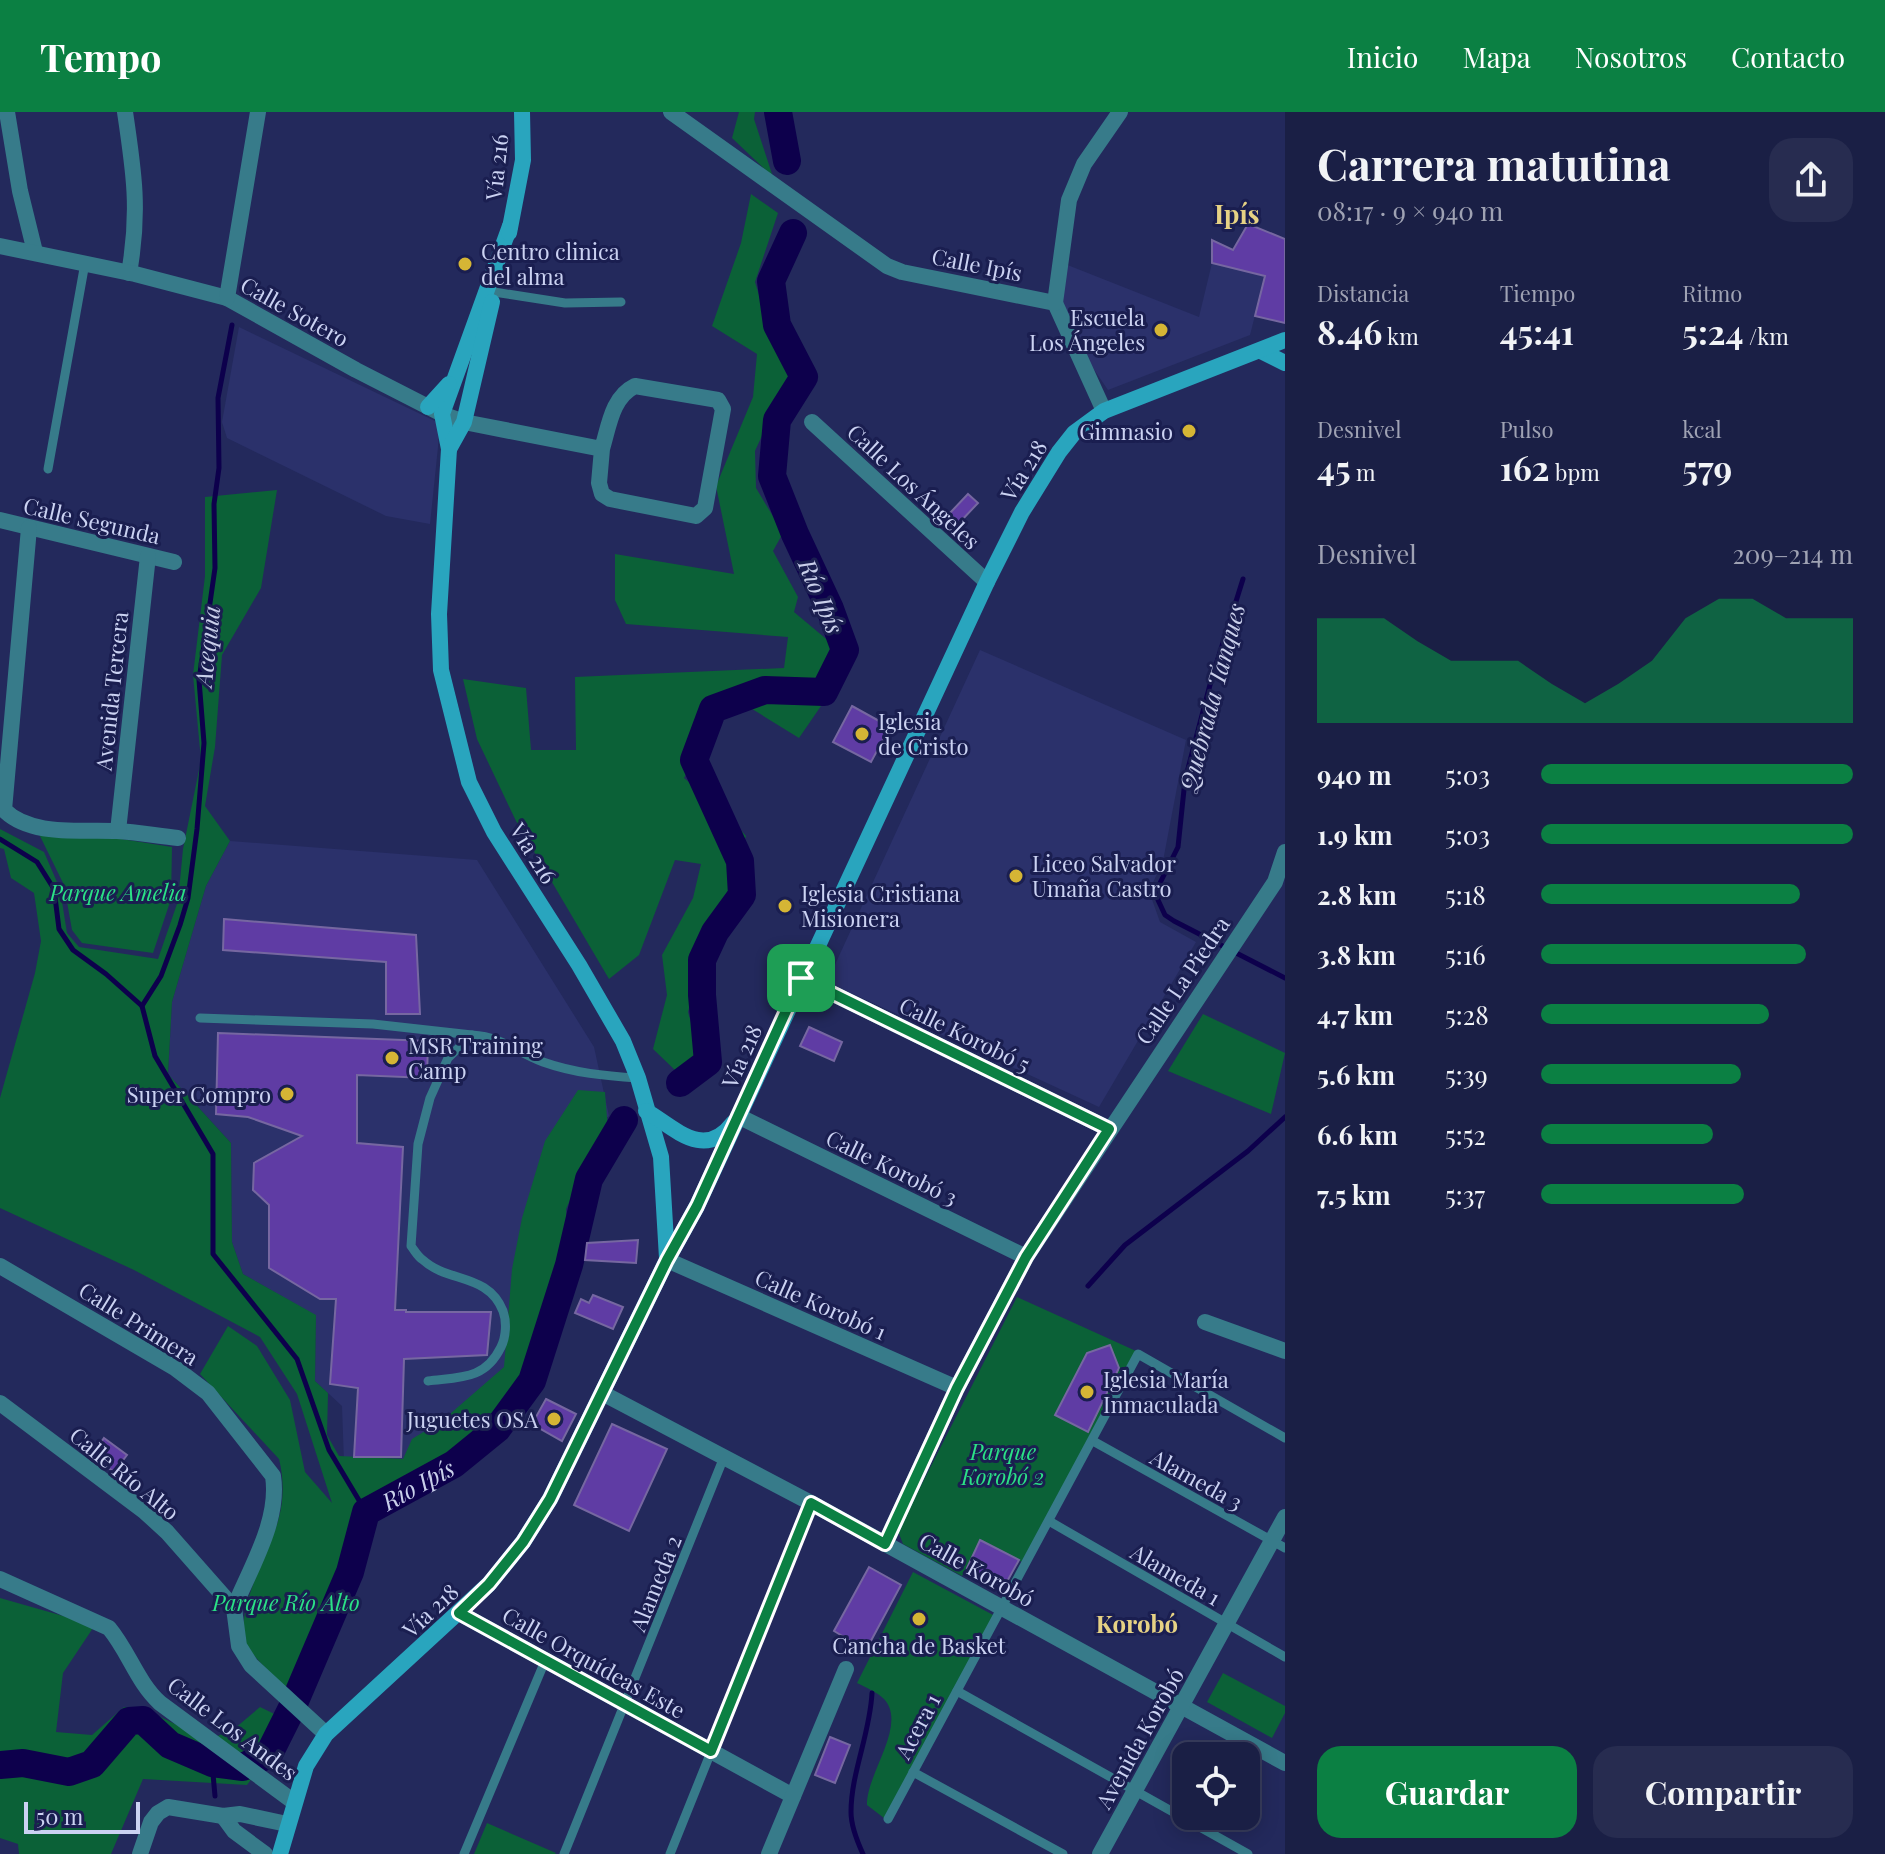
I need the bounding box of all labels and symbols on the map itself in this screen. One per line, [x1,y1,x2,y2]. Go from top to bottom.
street label: Vía 216 [478,132,514,203]
district label: Ipís [1214,196,1260,231]
place label: Centro clinica del alma [481,236,620,291]
street label: Calle Ipís [929,241,1025,287]
marker: Centro clinica del alma [456,255,474,273]
street label: Calle Sotero [236,269,354,353]
place label: Escuela Los Ángeles [1029,302,1145,357]
marker: Escuela Los Ángeles [1152,321,1170,339]
place label: Gimnasio [1079,416,1173,446]
street label: Calle Los Ángeles [841,417,987,555]
marker: Gimnasio [1180,422,1198,440]
street label: Vía 218 [992,434,1053,507]
street label: Calle Segunda [21,490,163,550]
water label: Río Ipís [792,553,852,638]
water label: Quebrada Tanques [1170,600,1251,796]
water label: Acequia [186,604,226,691]
street label: Avenida Tercera [88,610,134,773]
place label: Iglesia de Cristo [878,706,968,761]
marker: Iglesia de Cristo [853,725,871,743]
street label: Vía 216 [503,816,564,889]
place label: Liceo Salvador Umaña Castro [1032,848,1176,903]
marker: Liceo Salvador Umaña Castro [1007,867,1025,885]
park label: Parque Amelia [48,877,187,907]
place label: Iglesia Cristiana Misionera [801,878,960,933]
marker: Iglesia Cristiana Misionera [776,897,794,915]
street label: Calle La Piedra [1128,910,1236,1050]
pin [767,944,835,1012]
street label: Calle Korobó 5 [895,989,1035,1079]
street label: Vía 218 [713,1020,768,1093]
place label: MSR Training Camp [408,1030,543,1085]
marker: MSR Training Camp [383,1049,401,1067]
place label: Super Compro [127,1079,271,1109]
marker: Super Compro [278,1085,296,1103]
street label: Calle Korobó 3 [821,1122,963,1212]
street label: Calle Korobó 1 [750,1262,892,1346]
street label: Calle Primera [74,1274,204,1372]
place label: Iglesia María Inmaculada [1103,1364,1229,1419]
marker: Iglesia María Inmaculada [1078,1383,1096,1401]
place label: Juguetes OSA [406,1404,538,1434]
marker: Juguetes OSA [545,1410,563,1428]
street label: Calle Río Alto [64,1420,186,1526]
park label: Parque Korobó 2 [960,1436,1045,1491]
street label: Alameda 3 [1145,1441,1248,1517]
water label: Río Ipís [375,1451,460,1517]
street label: Calle Korobó [914,1525,1040,1613]
street label: Alameda 2 [622,1530,688,1636]
street label: Alameda 1 [1125,1536,1226,1612]
street label: Vía 218 [395,1576,465,1644]
park label: Parque Río Alto [211,1587,360,1617]
street label: Calle Orquídeas Este [497,1599,691,1725]
district label: Korobó [1096,1607,1178,1639]
marker: Cancha de Basket [910,1610,928,1628]
place label: Cancha de Basket [832,1630,1007,1660]
street label: Avenida Korobó [1087,1662,1190,1815]
street label: Calle Los Andes [162,1669,304,1787]
street label: Acera 1 [887,1688,947,1765]
scale bar [24,1798,140,1834]

